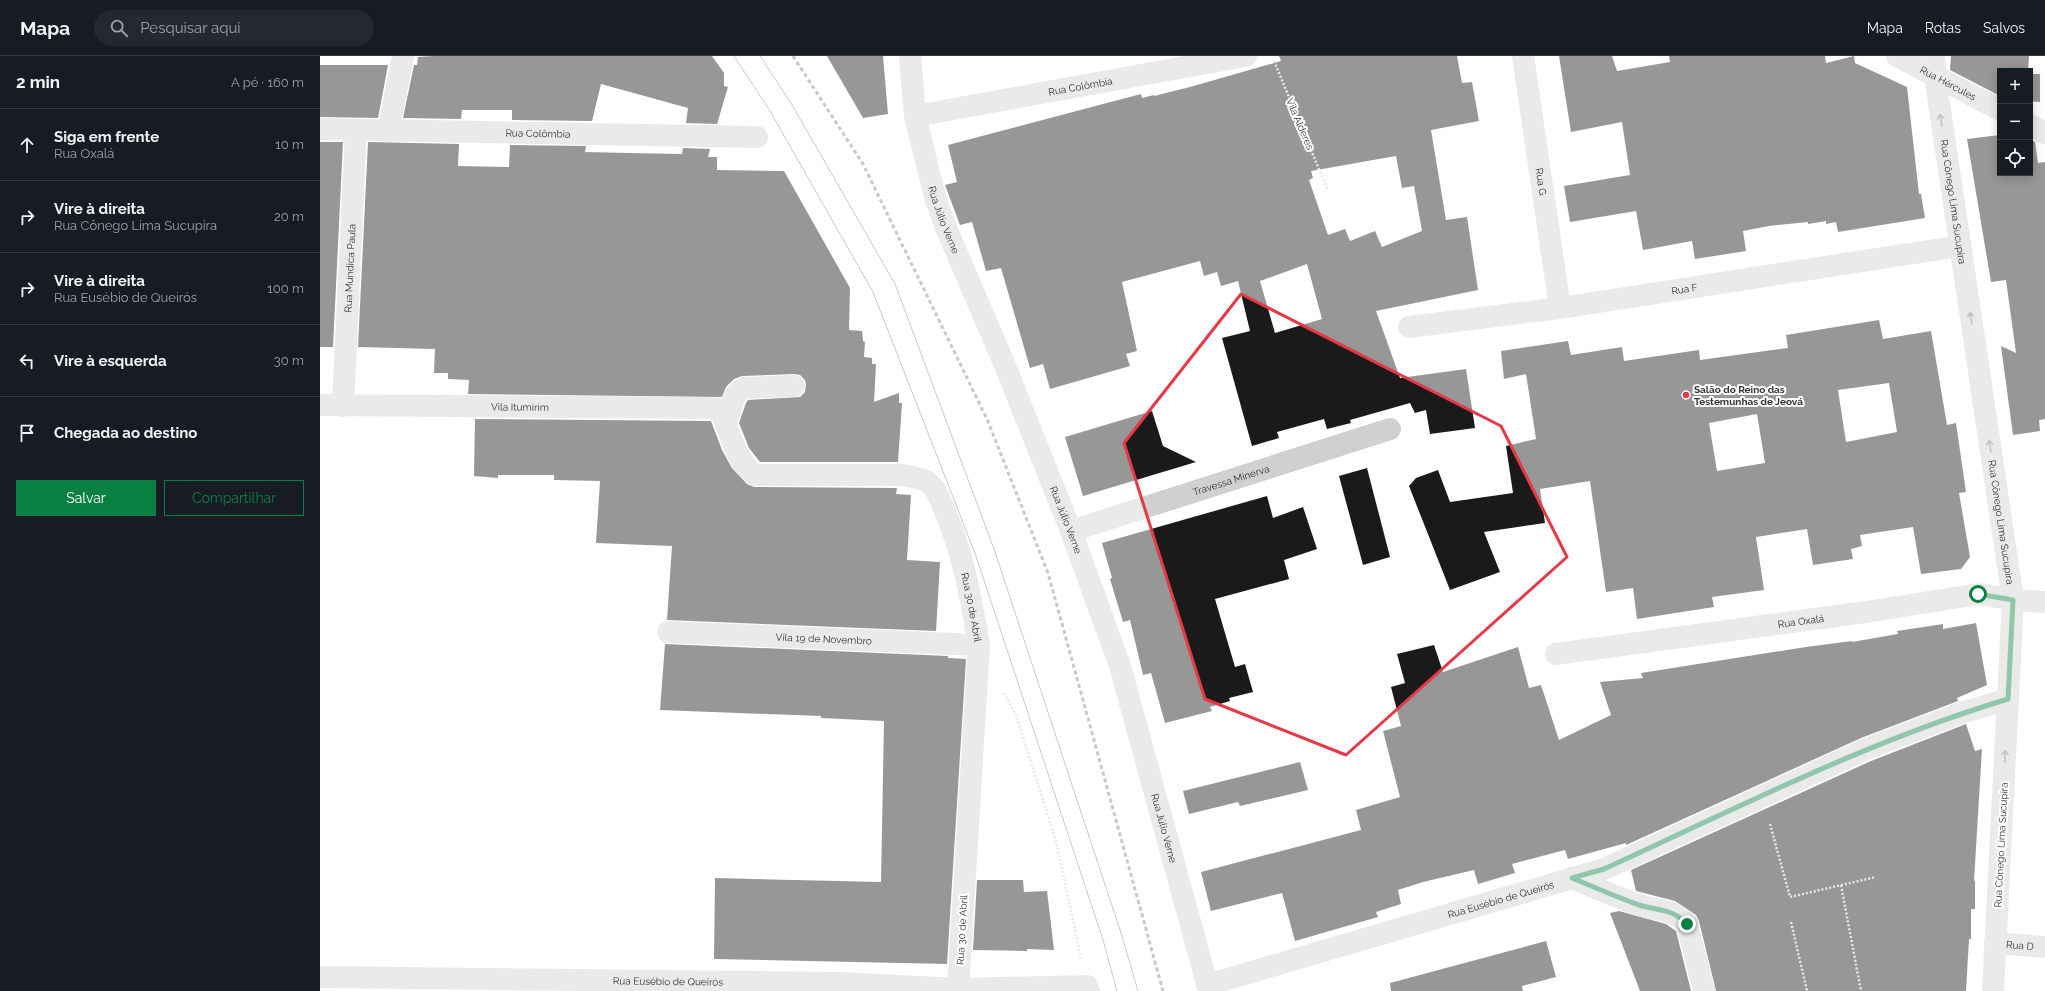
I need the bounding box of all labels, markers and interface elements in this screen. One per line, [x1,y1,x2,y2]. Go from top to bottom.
search box [94,10,374,46]
text: Mapa [20,17,70,39]
icon: search [108,17,130,39]
text: Pesquisar aqui [140,19,241,37]
text: Mapa [1867,20,1903,36]
text: Rotas [1925,20,1961,36]
text: Salvos [1983,20,2025,36]
street label: Rua Hércules [1918,64,1978,102]
map controls [1997,68,2033,176]
button: + [1997,68,2033,104]
text: 2 min [16,72,60,92]
text: A pé · 160 m [231,75,304,90]
street label: Rua Colômbia [1047,75,1113,97]
street label: Vila Alderes [1284,97,1316,152]
button: − [1997,104,2033,140]
one-way arrow [1937,114,1945,127]
street label: Rua Colômbia [505,127,571,139]
text: Siga em frente [54,128,159,146]
icon: ahead [16,134,38,156]
text: 10 m [275,137,304,152]
street label: Rua Cônego Lima Sucupira [1939,139,1968,265]
button: locate [1997,140,2033,176]
text: Rua Oxalá [54,146,114,161]
street label: Rua G [1534,167,1549,196]
street label: Rua Júlio Verne [927,185,962,255]
text: Vire à direita [54,200,145,218]
icon: right [16,206,38,228]
text: 20 m [274,209,304,224]
text: Rua Cônego Lima Sucupira [54,218,217,233]
street label: Rua Mundica Paula [342,224,357,313]
text: Vire à direita [54,272,145,290]
icon: right [16,278,38,300]
text: 100 m [267,281,304,296]
street label: Rua F [1670,281,1698,296]
text: Rua Eusébio de Queirós [54,290,197,305]
one-way arrow [1967,312,1975,325]
icon: left [16,350,38,372]
text: Vire à esquerda [54,352,167,370]
text: 30 m [274,353,304,368]
place label: Salão do Reino das Testemunhas de Jeová [1694,384,1803,407]
marker: Salão do Reino das Testemunhas de Jeová [1681,390,1691,400]
street label: Vila Itumirim [491,401,549,412]
icon: arrive [16,422,38,444]
text: Chegada ao destino [54,424,197,442]
one-way arrow [1986,440,1994,453]
street label: Rua Cônego Lima Sucupira [1987,459,2016,585]
street label: Travessa Minerva [1191,462,1271,497]
button: Salvar [16,480,156,516]
button: Compartilhar [164,480,304,516]
street label: Rua Júlio Verne [1048,484,1084,555]
street label: Rua 30 de Abril [960,572,984,643]
route start [1969,585,1987,603]
street label: Rua Oxalá [1777,612,1825,629]
street label: Vila 19 de Novembro [776,631,872,646]
one-way arrow [2002,750,2009,763]
street label: Rua Cônego Lima Sucupira [1992,782,2010,908]
street label: Rua Júlio Verne [1150,792,1179,864]
street label: Rua Eusébio de Queirós [1446,878,1555,920]
street label: Rua 30 de Abril [955,894,969,965]
route end [1678,915,1696,933]
street label: Rua D [2006,938,2034,952]
street label: Rua Eusébio de Queirós [613,975,723,987]

